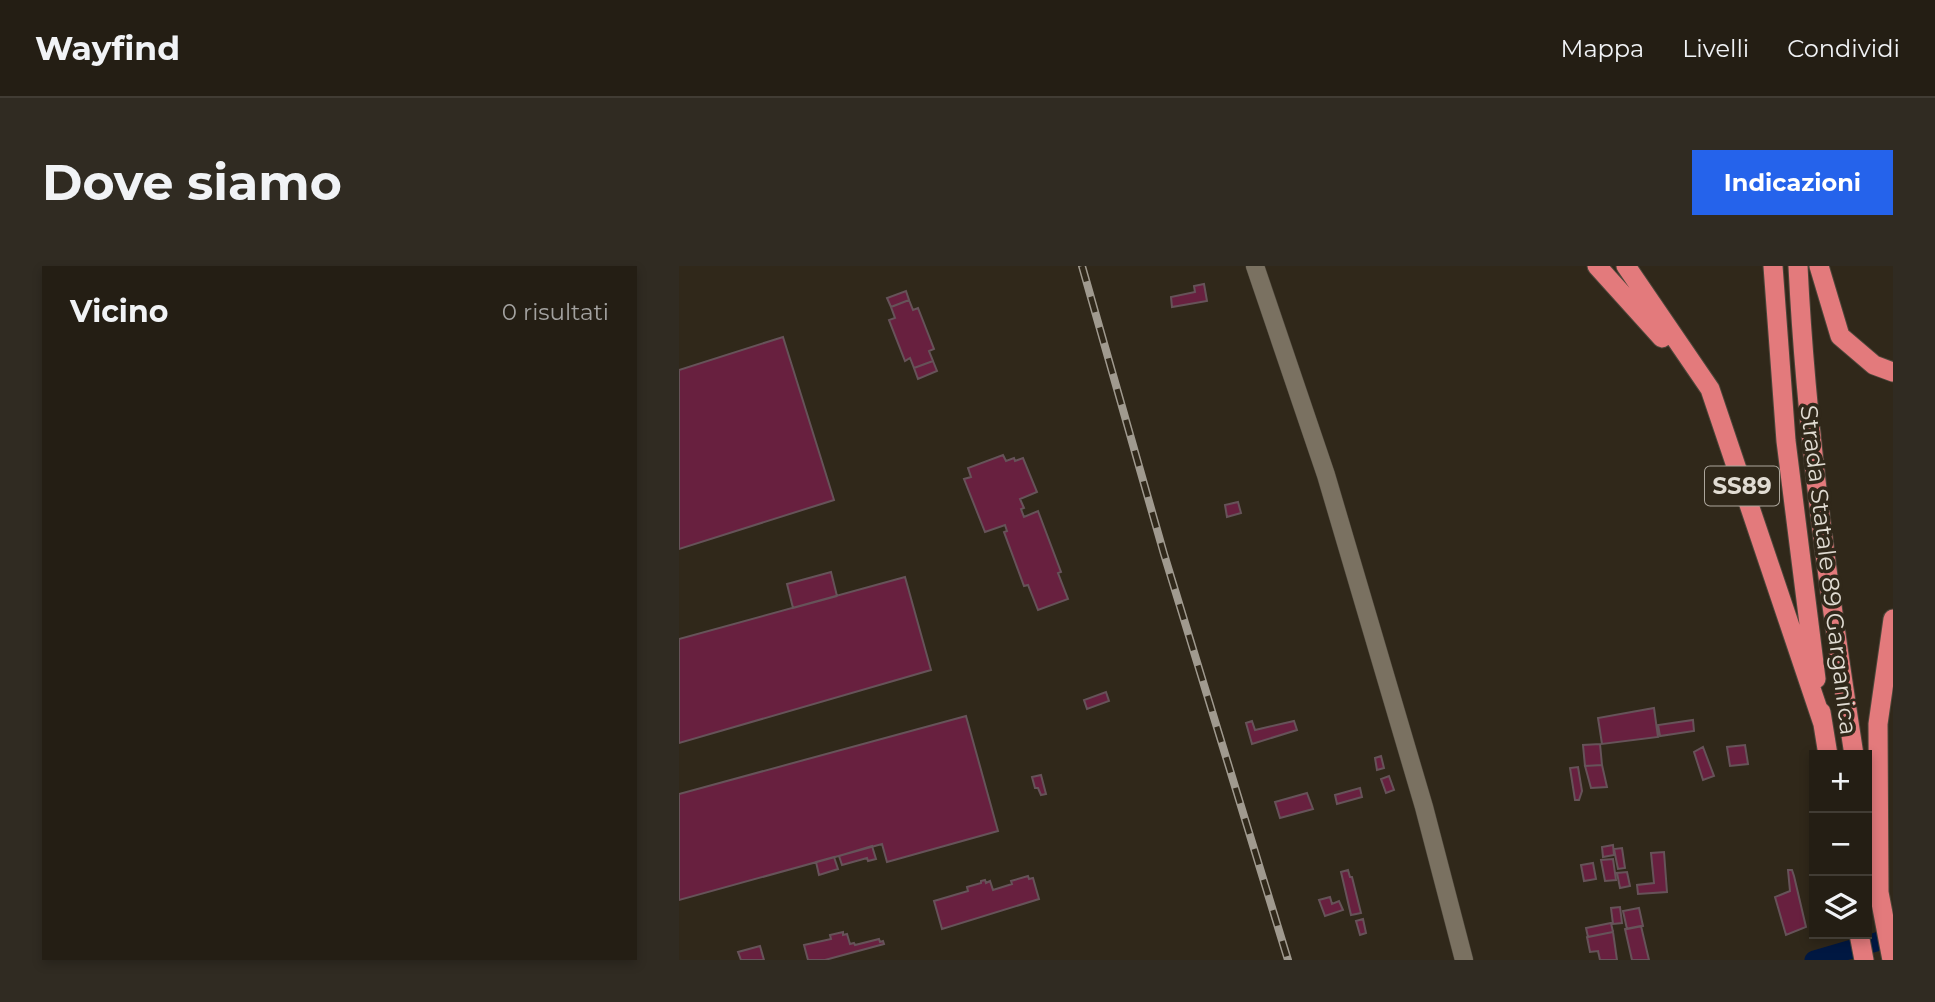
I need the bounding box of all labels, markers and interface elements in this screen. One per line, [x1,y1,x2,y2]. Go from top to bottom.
text: Wayfind [35,28,180,68]
text: Mappa [1561,34,1644,63]
text: Livelli [1682,34,1749,63]
text: Condividi [1787,34,1900,63]
button: Indicazioni [1692,150,1893,215]
text: Dove siamo [42,153,342,212]
text: Vicino [70,293,168,330]
text: 0 risultati [502,298,609,326]
street label: Strada Statale 89 Garganica [1794,403,1864,737]
road number: SS89 [1705,466,1779,506]
map controls [1809,750,1872,939]
button: + [1809,750,1872,813]
button: − [1809,813,1872,876]
button: layers [1809,876,1872,939]

